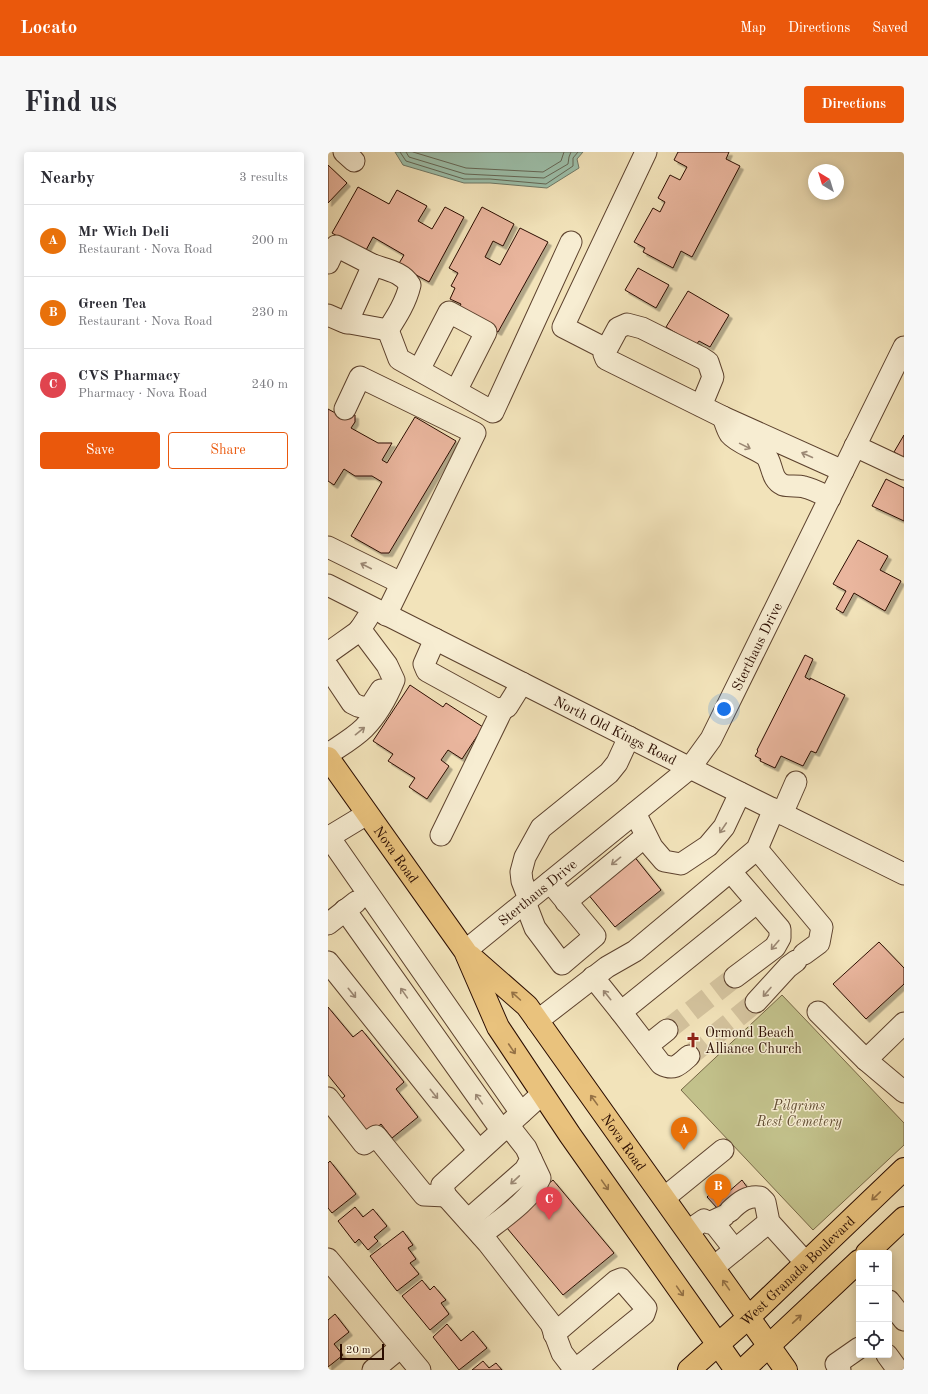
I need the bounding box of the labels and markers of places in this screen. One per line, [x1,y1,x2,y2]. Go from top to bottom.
place label: Ormond Beach Alliance Church [705,1026,802,1056]
church icon: Ormond Beach Alliance Church [684,1031,702,1049]
pin: A [671,1117,697,1150]
pin: B [705,1174,731,1207]
pin: C [536,1187,562,1220]

